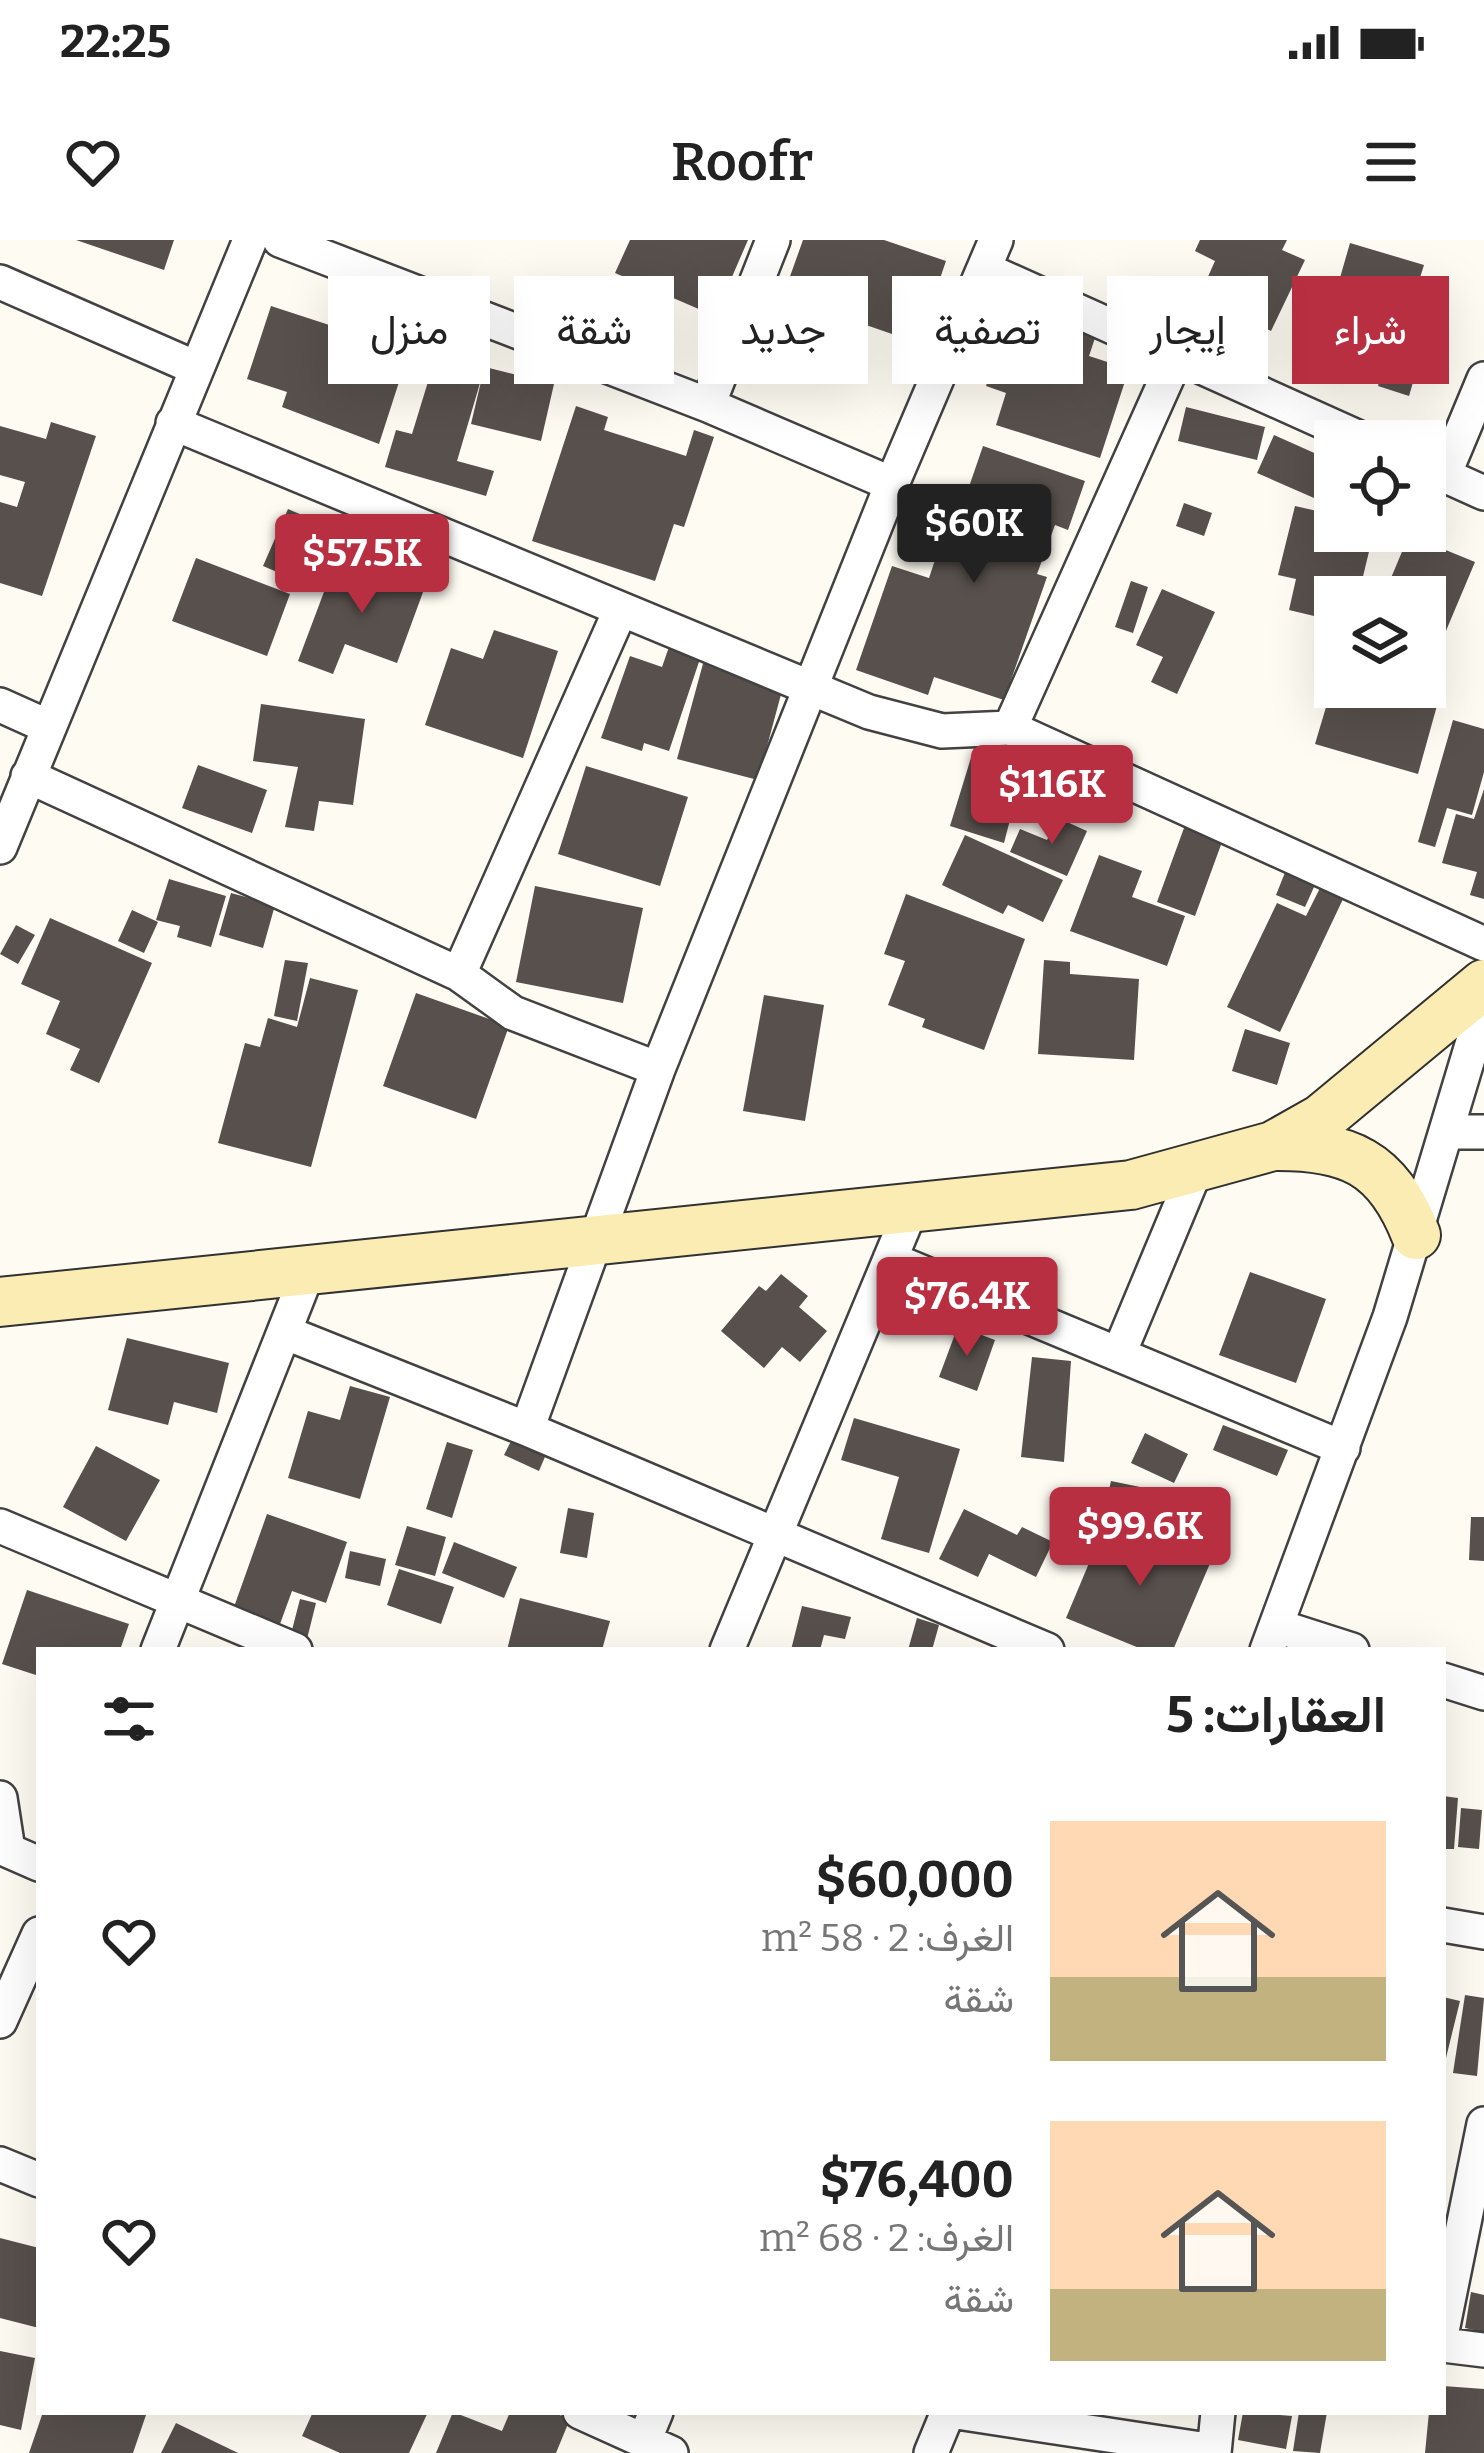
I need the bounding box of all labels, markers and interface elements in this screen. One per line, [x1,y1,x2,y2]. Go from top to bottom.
text: 22:25 [60,15,171,69]
icon: heart [60,129,126,195]
icon: menu [1358,129,1424,195]
text: Roofr [671,130,813,194]
chip: منزل [328,276,490,384]
chip: شقة [514,276,674,384]
chip: جديد [698,276,868,384]
chip: تصفية [892,276,1083,384]
chip: إيجار [1107,276,1268,384]
chip: شراء [1292,276,1449,384]
map controls [1314,420,1446,708]
button: locate [1314,420,1446,552]
pin: $60K [903,484,1045,586]
text: $60K [924,500,1024,546]
pin: $57.5K [264,514,460,616]
text: $57.5K [302,530,422,576]
button: layers [1314,576,1446,708]
pin: $116K [968,745,1136,847]
text: $116K [998,761,1106,807]
pin: $76.4K [869,1257,1065,1359]
text: $76.4K [904,1273,1030,1319]
pin: $99.6K [1042,1487,1238,1589]
text: $99.6K [1077,1503,1203,1549]
text: العقارات: 5 [1166,1684,1386,1746]
icon: filters [96,1686,162,1752]
text: $60,000 [816,1849,1014,1911]
icon: home [1146,1869,1290,2013]
icon: heart [96,1908,162,1974]
text: الغرف: 2 · 58 m² [761,1915,1014,1961]
text: شقة [944,1976,1014,2022]
text: $76,400 [819,2149,1014,2211]
icon: home [1146,2169,1290,2313]
icon: heart [96,2208,162,2274]
text: الغرف: 2 · 68 m² [759,2215,1014,2261]
text: شقة [944,2276,1014,2322]

